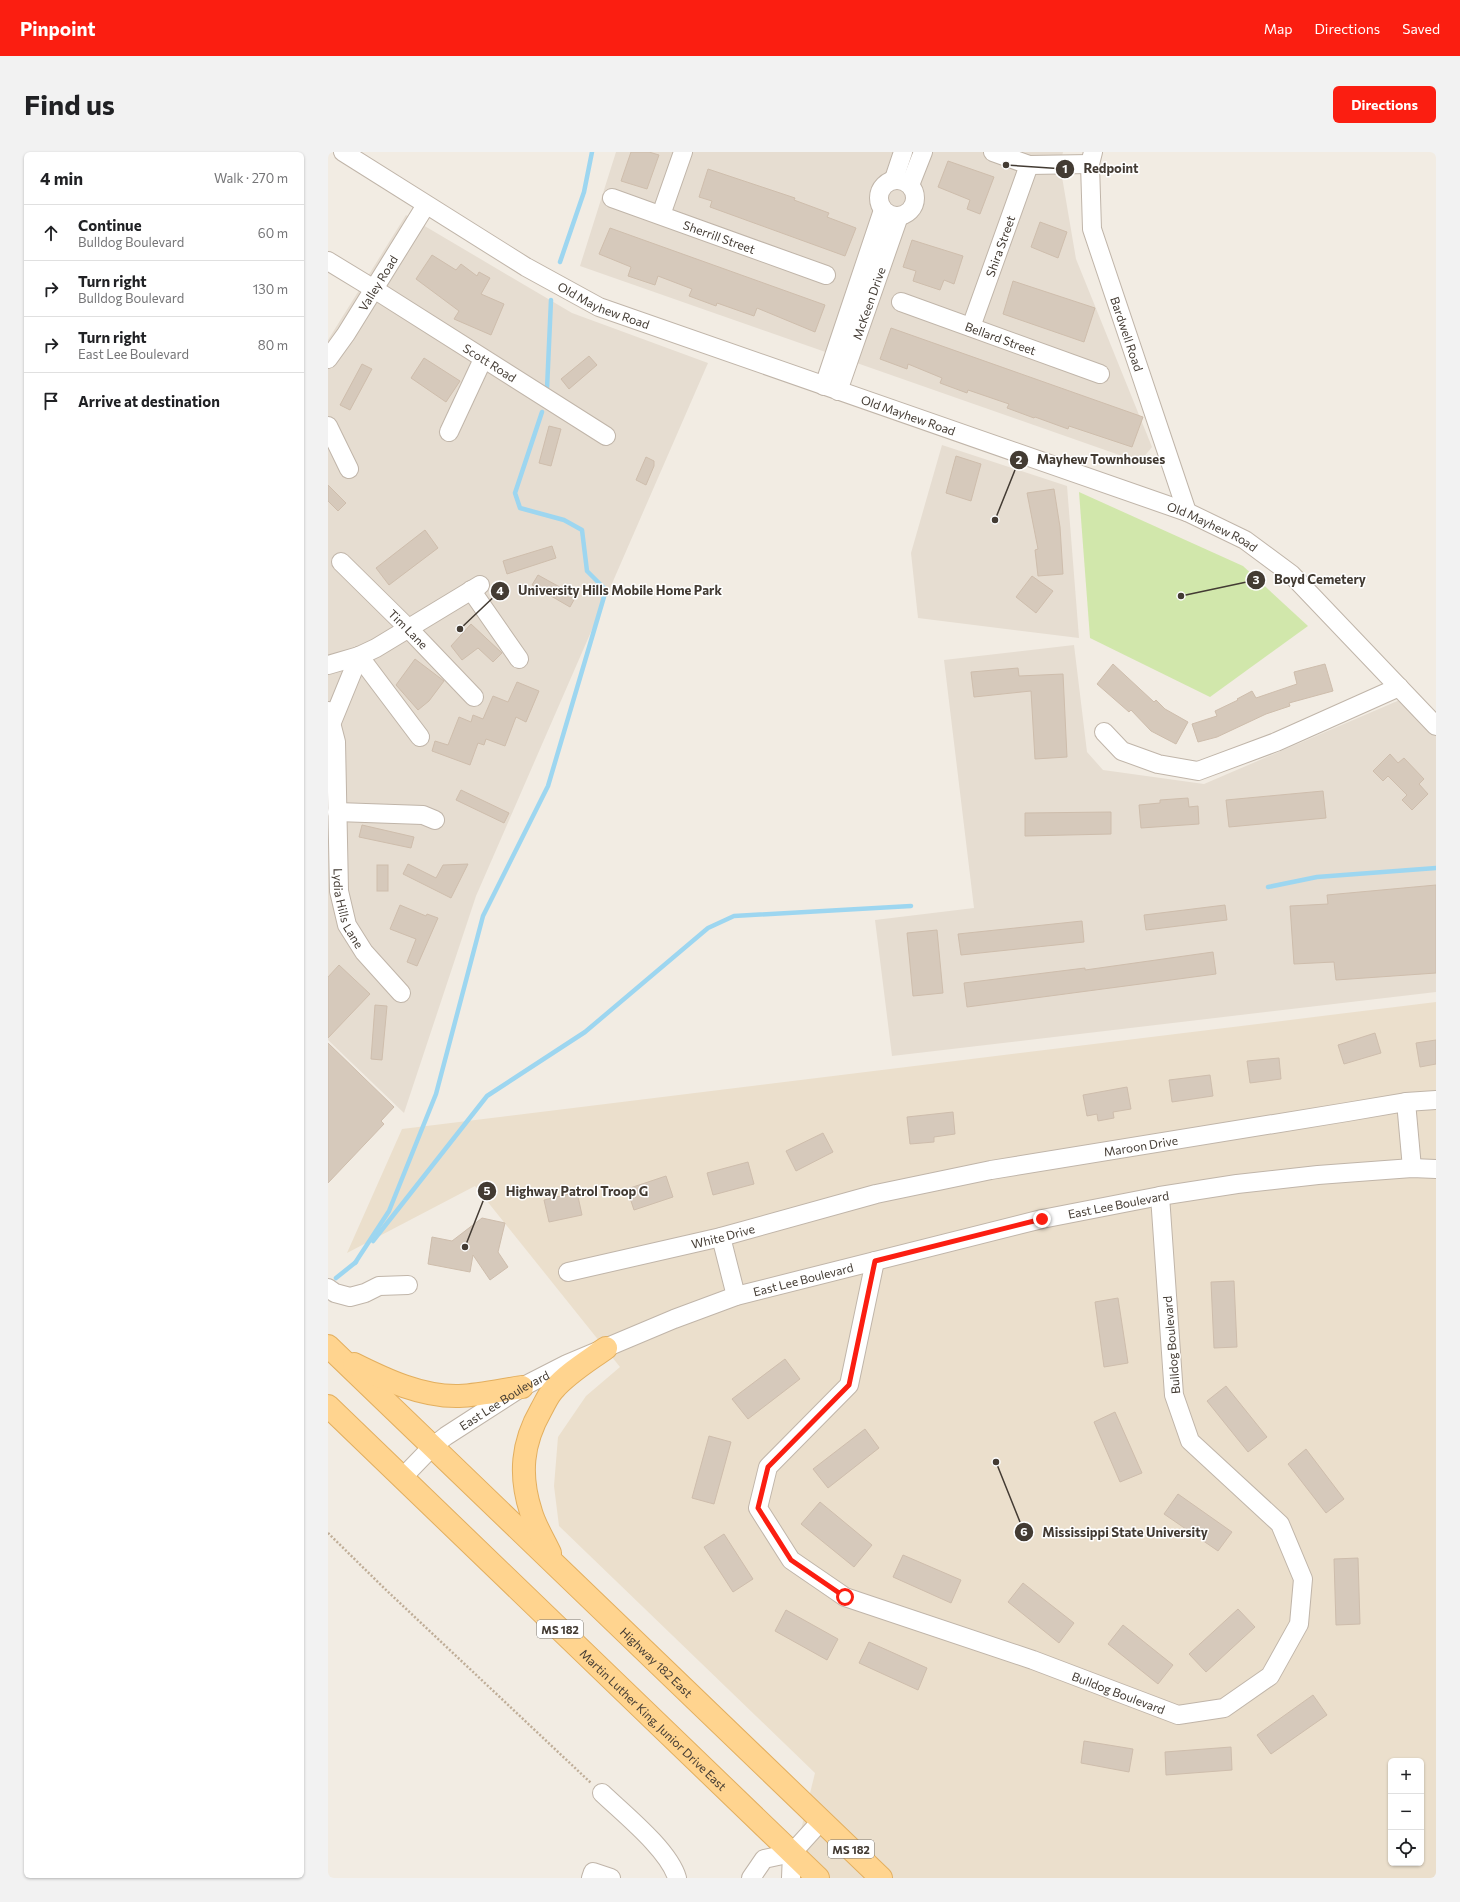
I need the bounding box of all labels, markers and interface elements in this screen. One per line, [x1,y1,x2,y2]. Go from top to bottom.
text: Pinpoint [20,17,96,40]
text: Map [1264,20,1293,37]
text: Directions [1315,20,1380,37]
text: Saved [1402,20,1440,37]
button: Directions [1333,86,1436,123]
text: Find us [24,87,115,121]
callout: Redpoint [1055,156,1146,181]
text: Redpoint [1083,160,1139,176]
text: 1 [1062,161,1068,175]
text: 4 min [40,168,83,189]
text: Walk · 270 m [214,170,288,186]
street label: Shira Street [983,213,1017,279]
text: Continue [78,216,142,234]
street label: Sherrill Street [681,217,757,256]
icon: ahead [40,222,62,244]
text: 60 m [258,225,288,241]
text: Bulldog Boulevard [78,234,184,250]
street label: Valley Road [355,252,400,313]
street label: McKeen Drive [849,265,888,341]
text: Turn right [78,272,147,290]
icon: right [40,278,62,300]
street label: Old Mayhew Road [555,279,651,331]
text: 130 m [253,281,288,297]
text: Bulldog Boulevard [78,290,184,306]
street label: Bardwell Road [1108,295,1146,373]
street label: Bellard Street [963,319,1038,357]
text: Turn right [78,328,147,346]
icon: right [40,334,62,356]
text: 80 m [258,337,288,353]
street label: Scott Road [461,340,519,384]
text: East Lee Boulevard [78,346,189,362]
icon: arrive [40,390,62,412]
text: Arrive at destination [78,392,220,410]
street label: Old Mayhew Road [859,392,957,438]
callout: Mayhew Townhouses [1009,447,1173,472]
text: Mayhew Townhouses [1037,451,1165,467]
text: 2 [1016,452,1023,466]
street label: Old Mayhew Road [1165,499,1260,554]
callout: Boyd Cemetery [1246,567,1373,592]
text: Boyd Cemetery [1274,571,1366,587]
text: 3 [1253,572,1260,586]
callout: University Hills Mobile Home Park [490,578,730,603]
text: University Hills Mobile Home Park [518,582,722,598]
text: 4 [496,583,504,597]
street label: Tim Lane [386,606,431,652]
street label: Lydia Hills Lane [332,868,367,951]
street label: Maroon Drive [1103,1133,1179,1159]
callout: Highway Patrol Troop G [477,1179,656,1204]
text: 5 [484,1183,491,1197]
text: Highway Patrol Troop G [506,1183,648,1199]
street label: East Lee Boulevard [1067,1188,1170,1221]
route end [1033,1210,1051,1228]
street label: White Drive [690,1221,756,1251]
street label: East Lee Boulevard [752,1260,855,1298]
street label: Bulldog Boulevard [1160,1295,1182,1394]
street label: East Lee Boulevard [457,1367,551,1433]
callout: Mississippi State University [1014,1520,1216,1545]
text: 6 [1020,1524,1028,1538]
text: Mississippi State University [1042,1524,1208,1540]
route start [836,1588,854,1606]
road number: MS 182 [537,1620,583,1638]
street label: Highway 182 East [618,1624,696,1700]
street label: Martin Luther King, Junior Drive East [577,1646,730,1793]
street label: Bulldog Boulevard [1070,1668,1167,1716]
map controls [1388,1758,1424,1866]
button: + [1388,1758,1424,1794]
button: − [1388,1794,1424,1830]
button: locate [1388,1830,1424,1866]
road number: MS 182 [828,1840,874,1858]

